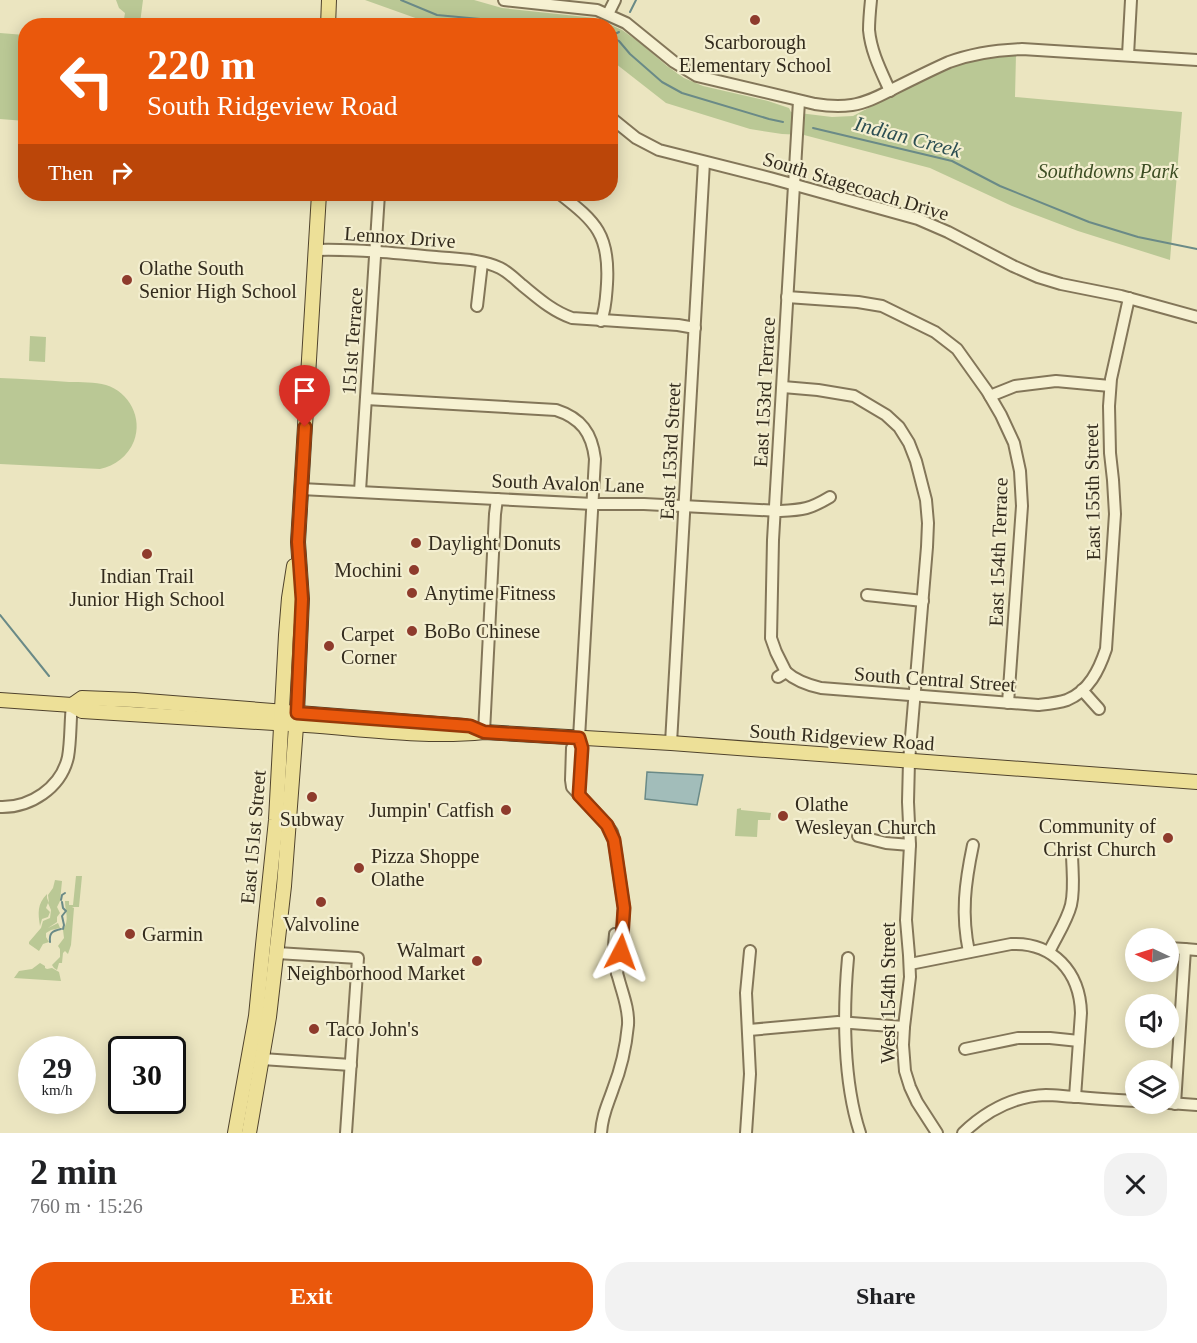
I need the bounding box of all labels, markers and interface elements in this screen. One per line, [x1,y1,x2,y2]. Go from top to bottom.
marker: Scarborough Elementary School [748,13,762,27]
place label: Scarborough Elementary School [679,31,832,77]
icon: left [48,42,126,120]
text: 220 m [147,42,256,88]
text: South Ridgeview Road [147,91,398,121]
water label: Indian Creek [851,111,965,163]
street label: South Stagecoach Drive [760,147,952,226]
icon: right [105,156,138,189]
text: Then [48,160,93,185]
park label: Southdowns Park [1038,160,1179,182]
street label: Lennox Drive [344,222,457,252]
place label: Olathe South Senior High School [139,257,297,303]
marker: Olathe South Senior High School [120,273,134,287]
street label: 151st Terrace [337,286,367,395]
street label: East 153rd Terrace [749,316,779,468]
pin [279,365,330,427]
icon: arrive [288,374,321,407]
street label: East 153rd Street [655,381,685,520]
street label: East 155th Street [1080,423,1104,561]
street label: South Avalon Lane [491,469,645,497]
street label: East 154th Terrace [984,477,1012,627]
place label: Daylight Donuts [428,532,561,555]
marker: Daylight Donuts [409,536,423,550]
marker: Indian Trail Junior High School [140,547,154,561]
place label: Mochini [334,559,402,581]
marker: Mochini [407,563,421,577]
place label: Indian Trail Junior High School [69,565,225,611]
place label: Anytime Fitness [424,582,556,605]
marker: Anytime Fitness [405,586,419,600]
place label: BoBo Chinese [424,620,540,642]
place label: Carpet Corner [341,623,397,668]
marker: BoBo Chinese [405,624,419,638]
marker: Carpet Corner [322,639,336,653]
street label: South Central Street [853,662,1017,696]
street label: South Ridgeview Road [749,720,935,755]
street label: East 151st Street [236,769,270,905]
marker: Subway [305,790,319,804]
place label: Olathe Wesleyan Church [795,793,936,839]
place label: Jumpin' Catfish [369,799,494,822]
marker: Jumpin' Catfish [499,803,513,817]
place label: Subway [280,808,344,831]
marker: Olathe Wesleyan Church [776,809,790,823]
place label: Community of Christ Church [1039,815,1156,860]
marker: Community of Christ Church [1161,831,1175,845]
place label: Pizza Shoppe Olathe [371,845,479,890]
marker: Pizza Shoppe Olathe [352,861,366,875]
marker: Valvoline [314,895,328,909]
place label: Valvoline [283,913,359,935]
position arrow [589,920,653,984]
street label: West 154th Street [877,922,899,1064]
place label: Garmin [142,923,203,945]
marker: Garmin [123,927,137,941]
north arrow [1125,928,1179,982]
map controls [1125,928,1179,1114]
place label: Walmart Neighborhood Market [287,939,465,985]
marker: Walmart Neighborhood Market [470,954,484,968]
button: sound [1125,994,1179,1048]
place label: Taco John's [326,1018,419,1040]
marker: Taco John's [307,1022,321,1036]
speed limit sign: 30 [108,1036,186,1114]
text: 29 [42,1051,72,1084]
button: layers [1125,1060,1179,1114]
text: km/h [42,1082,72,1098]
text: 2 min [30,1152,117,1192]
button: close [1104,1153,1167,1216]
text: 760 m · 15:26 [30,1195,143,1217]
button: Exit [30,1262,593,1331]
button: Share [605,1262,1167,1331]

